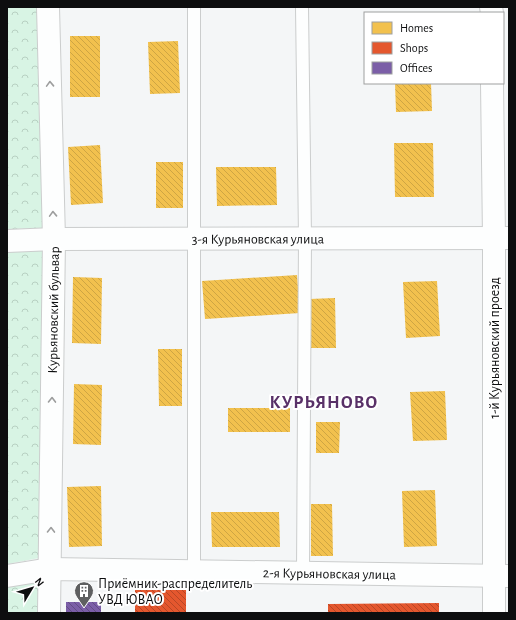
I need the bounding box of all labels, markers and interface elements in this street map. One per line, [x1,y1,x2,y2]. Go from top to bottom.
legend [364,12,504,84]
text: Homes [400,22,433,34]
text: Shops [400,42,428,54]
text: Offices [400,62,433,74]
one-way arrow [45,81,54,87]
one-way arrow [49,211,58,217]
street label: 3-я Курьяновская улица [192,232,325,247]
street label: Курьяновский бульвар [46,246,62,374]
street label: 1-й Курьяновский проезд [488,277,502,419]
district label: КУРЬЯНОВО [270,394,378,412]
one-way arrow [48,397,56,403]
one-way arrow [46,527,55,533]
street label: 2-я Курьяновская улица [263,566,397,582]
north arrow [12,568,52,608]
text: N [33,576,46,589]
place label: Приёмник-распределитель УВД ЮВАО [98,577,252,607]
building icon: Приёмник-распределитель УВД ЮВАО [73,580,95,608]

